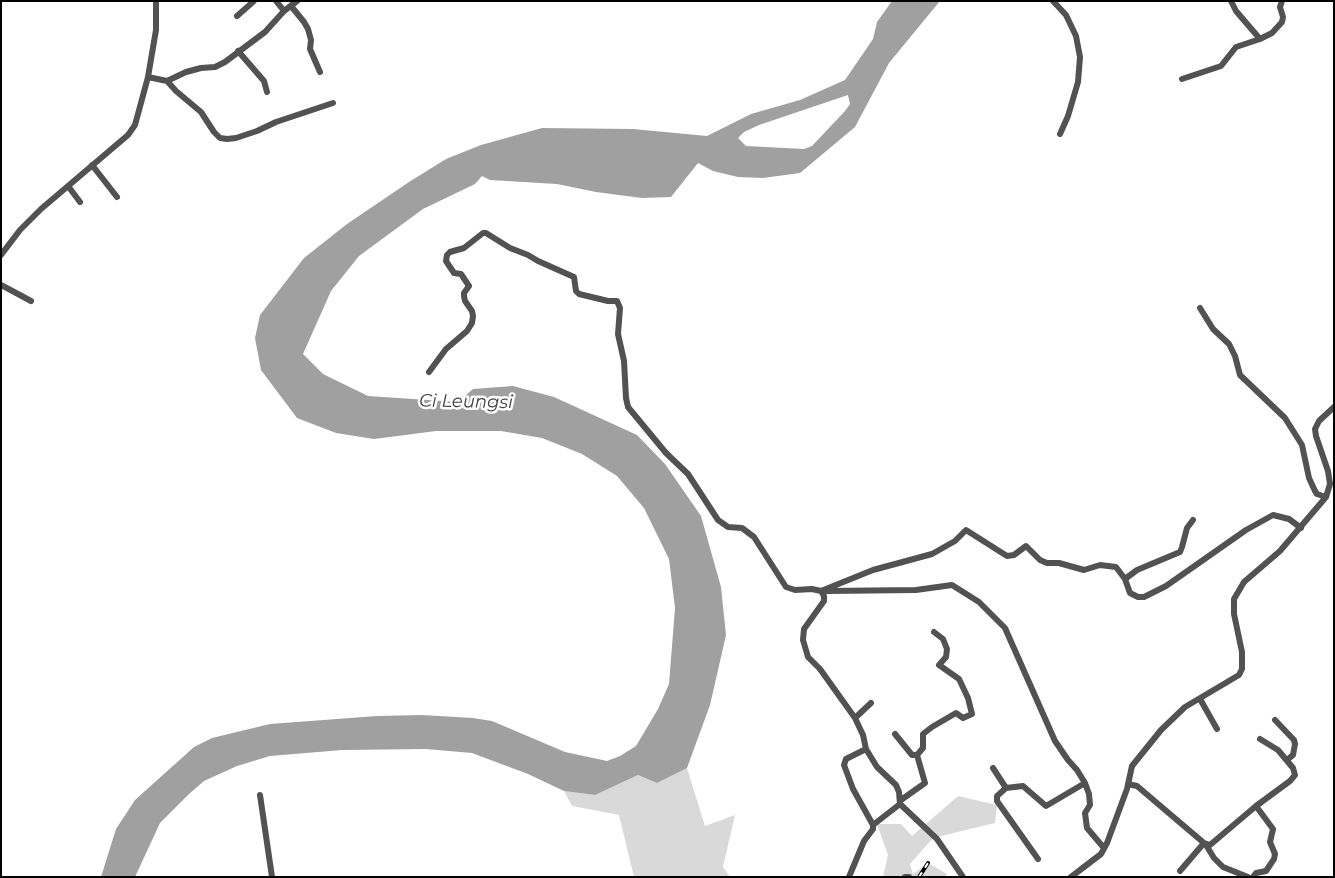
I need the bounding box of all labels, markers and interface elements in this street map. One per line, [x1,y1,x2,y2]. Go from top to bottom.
water label: Ci Leungsi [419,390,513,414]

